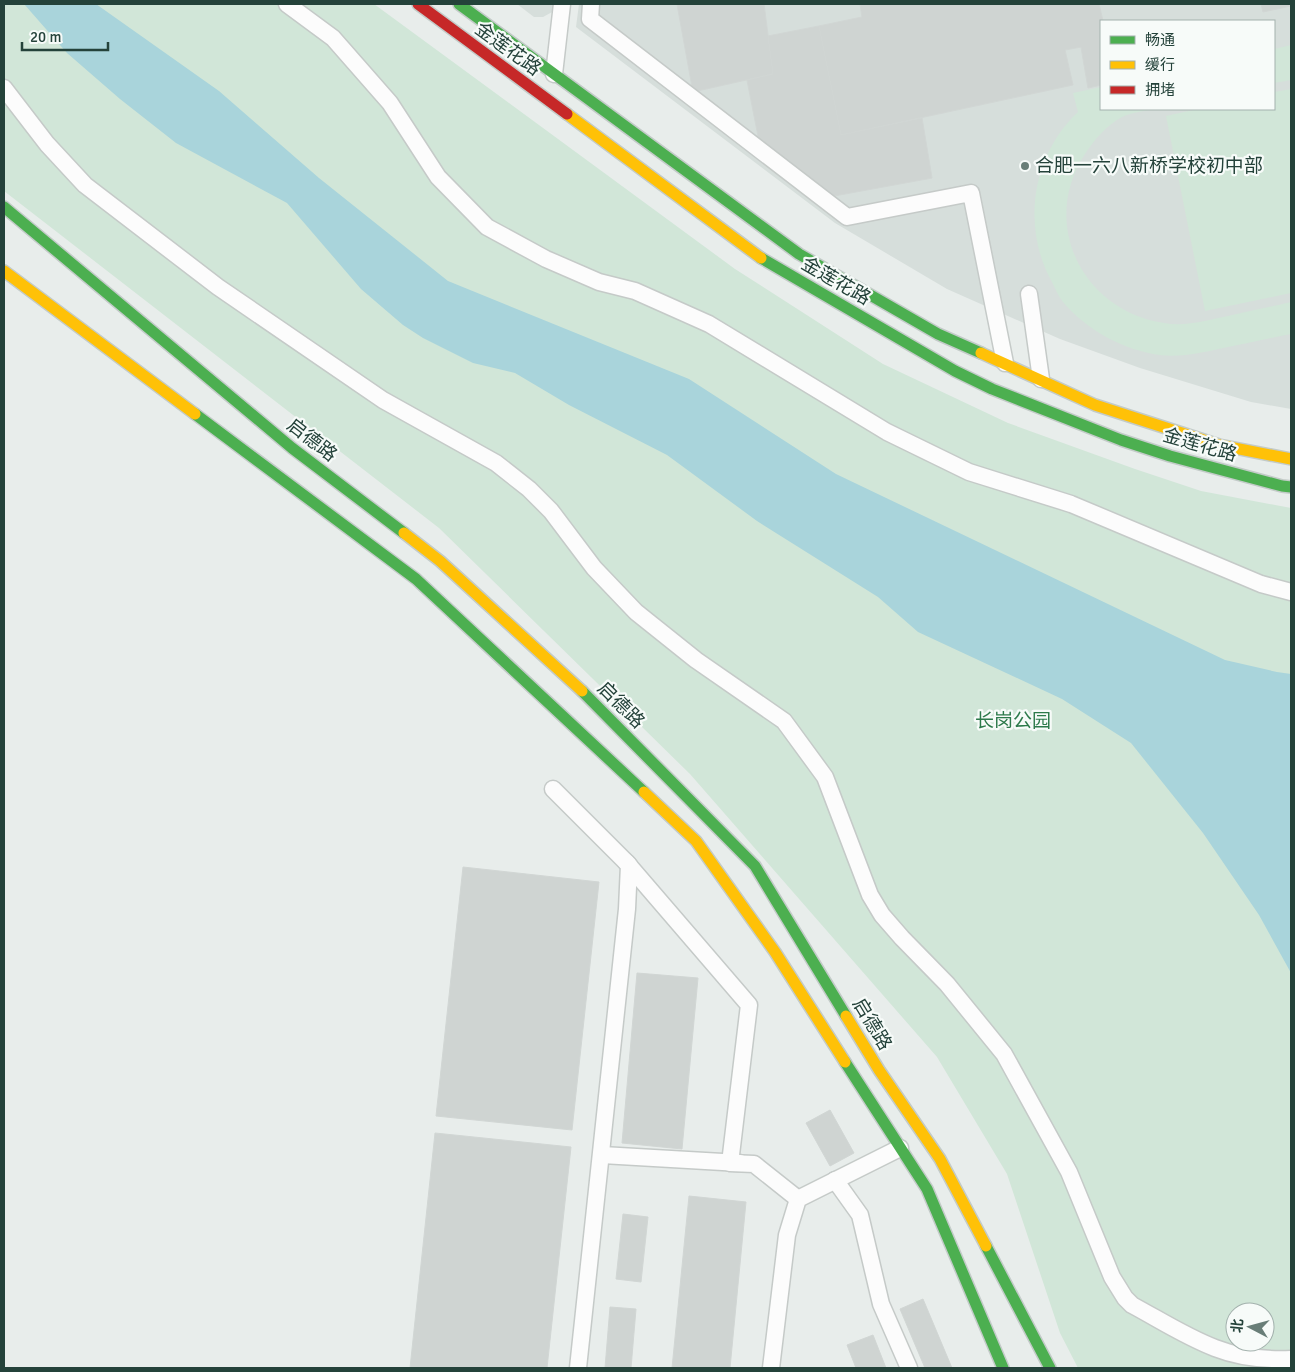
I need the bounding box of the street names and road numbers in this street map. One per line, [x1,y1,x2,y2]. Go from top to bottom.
street label: 金莲花路 [470,17,546,81]
street label: 金莲花路 [797,252,875,310]
street label: 启德路 [282,413,342,467]
street label: 金莲花路 [1160,423,1240,467]
street label: 启德路 [592,676,650,734]
street label: 启德路 [847,993,897,1055]

